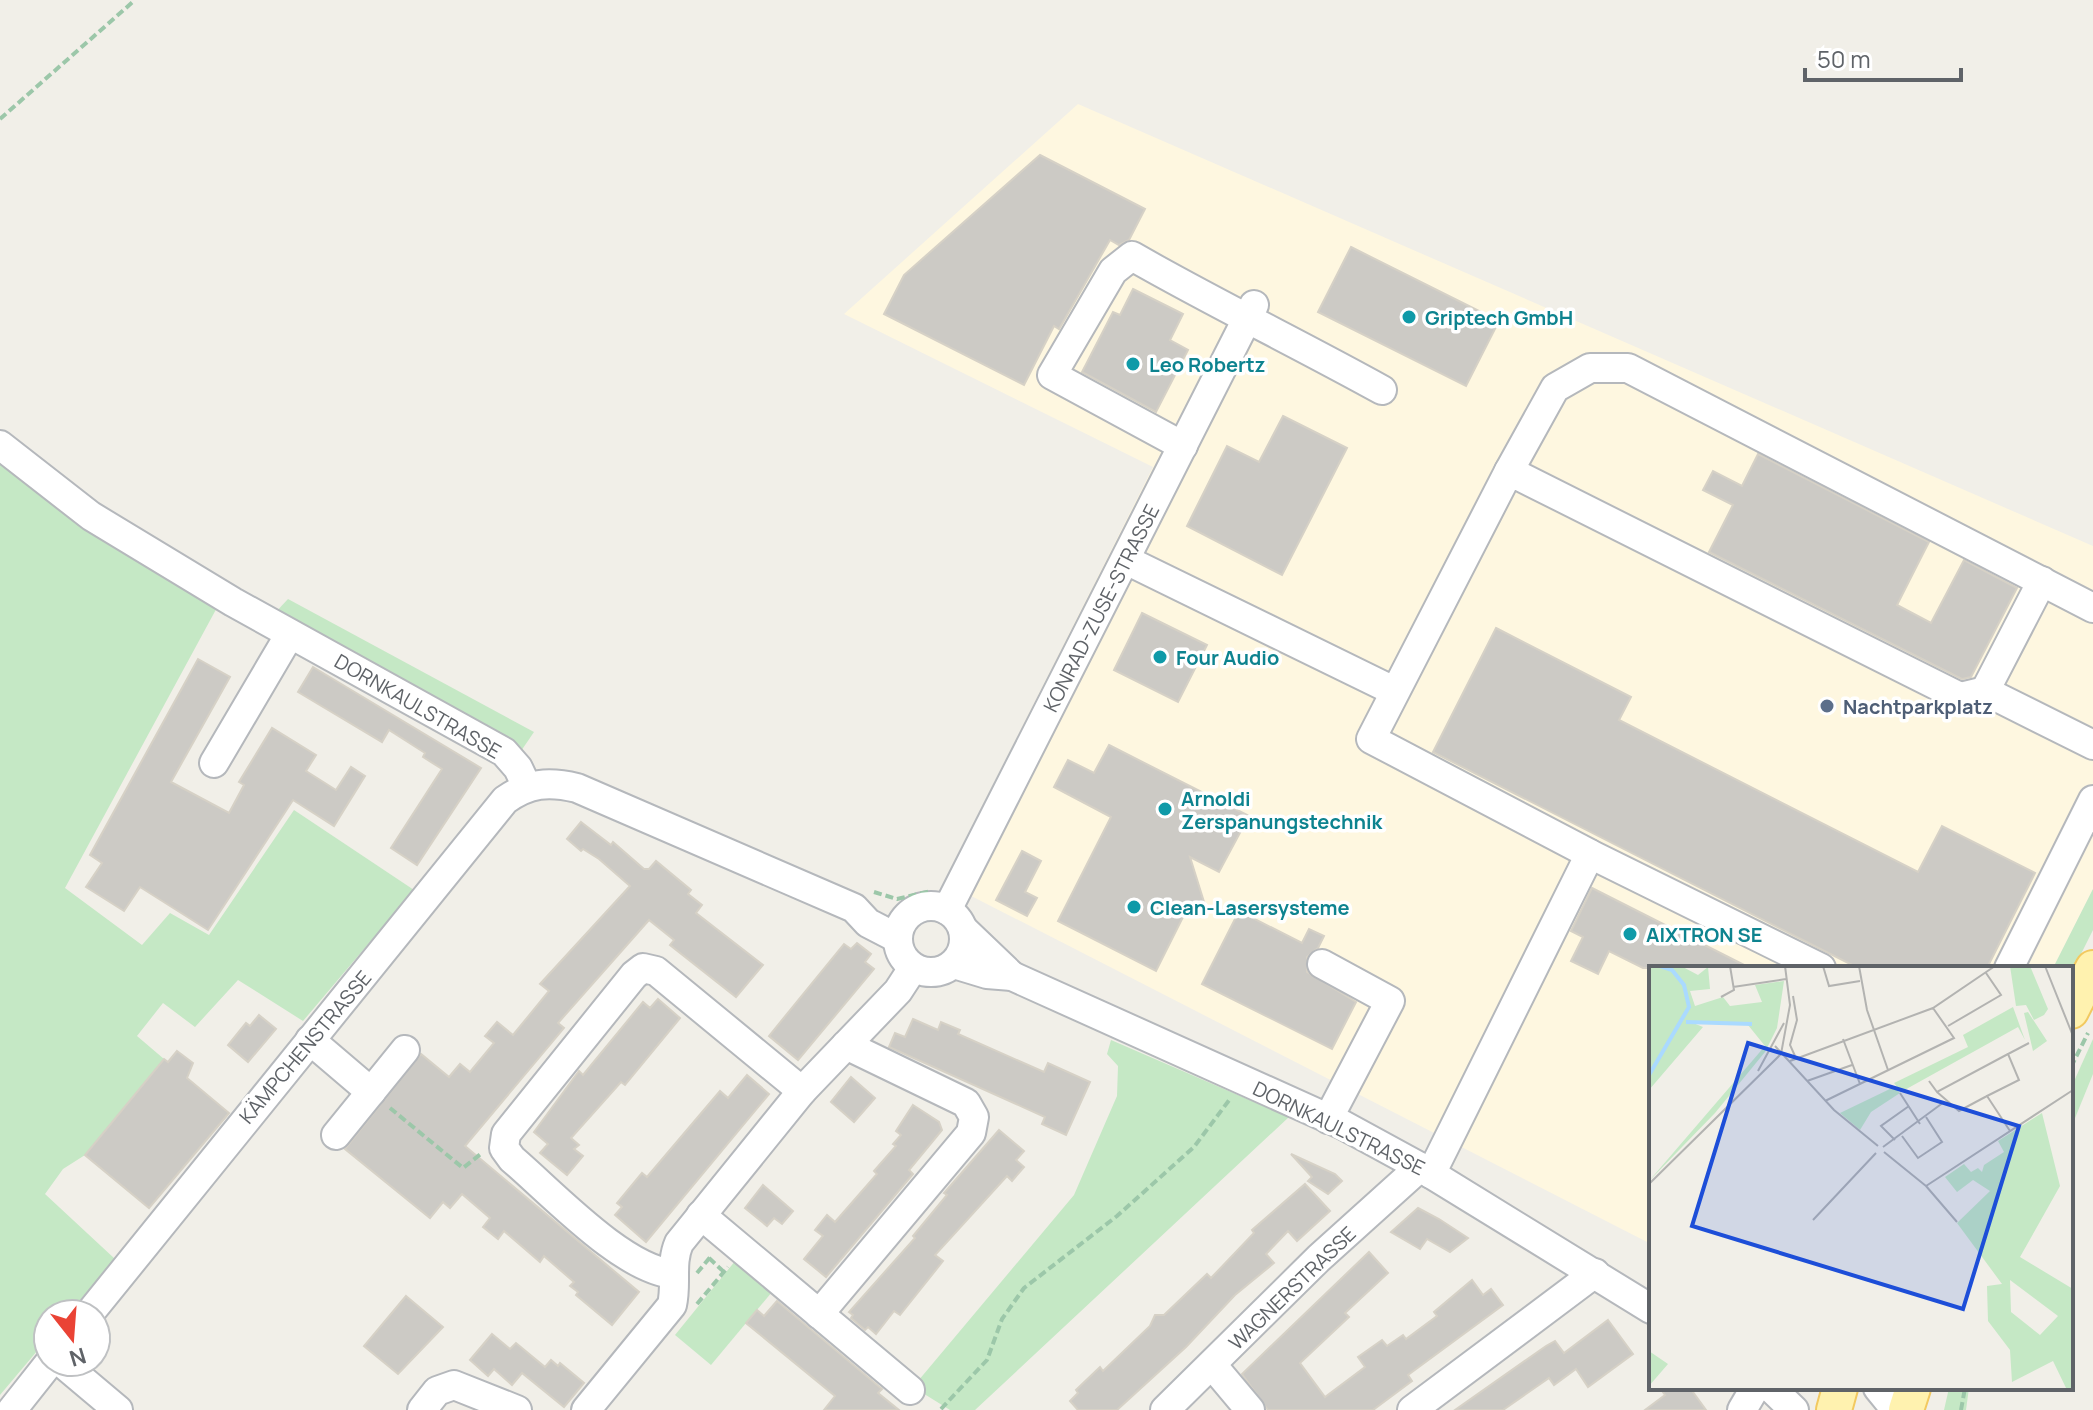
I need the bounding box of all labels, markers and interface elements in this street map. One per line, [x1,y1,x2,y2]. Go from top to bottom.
scale bar [1805,32,1961,82]
text: 50 m [1817,42,1871,75]
place label: Griptech GmbH [1425,304,1573,331]
marker: Griptech GmbH [1400,308,1418,326]
place label: Leo Robertz [1149,351,1265,378]
marker: Leo Robertz [1124,355,1142,373]
street label: KONRAD-ZUSE-STRASSE [1037,499,1165,717]
place label: Four Audio [1176,644,1279,671]
street label: DORNKAULSTRASSE [330,647,506,765]
marker: Four Audio [1151,648,1169,666]
place label: Nachtparkplatz [1843,693,1993,720]
marker: Nachtparkplatz [1818,697,1836,715]
place label: Arnoldi Zerspanungstechnik [1181,785,1384,835]
marker: Arnoldi Zerspanungstechnik [1156,800,1174,818]
place label: Clean-Lasersysteme [1150,894,1349,921]
marker: Clean-Lasersysteme [1125,898,1143,916]
place label: AIXTRON SE [1646,921,1762,948]
marker: AIXTRON SE [1621,925,1639,943]
street label: KÄMPCHENSTRASSE [233,965,377,1129]
inset map [1649,966,2073,1390]
street label: DORNKAULSTRASSE [1249,1075,1429,1181]
street label: WAGNERSTRASSE [1223,1220,1361,1356]
north arrow [32,1298,112,1378]
text: N [66,1340,90,1374]

